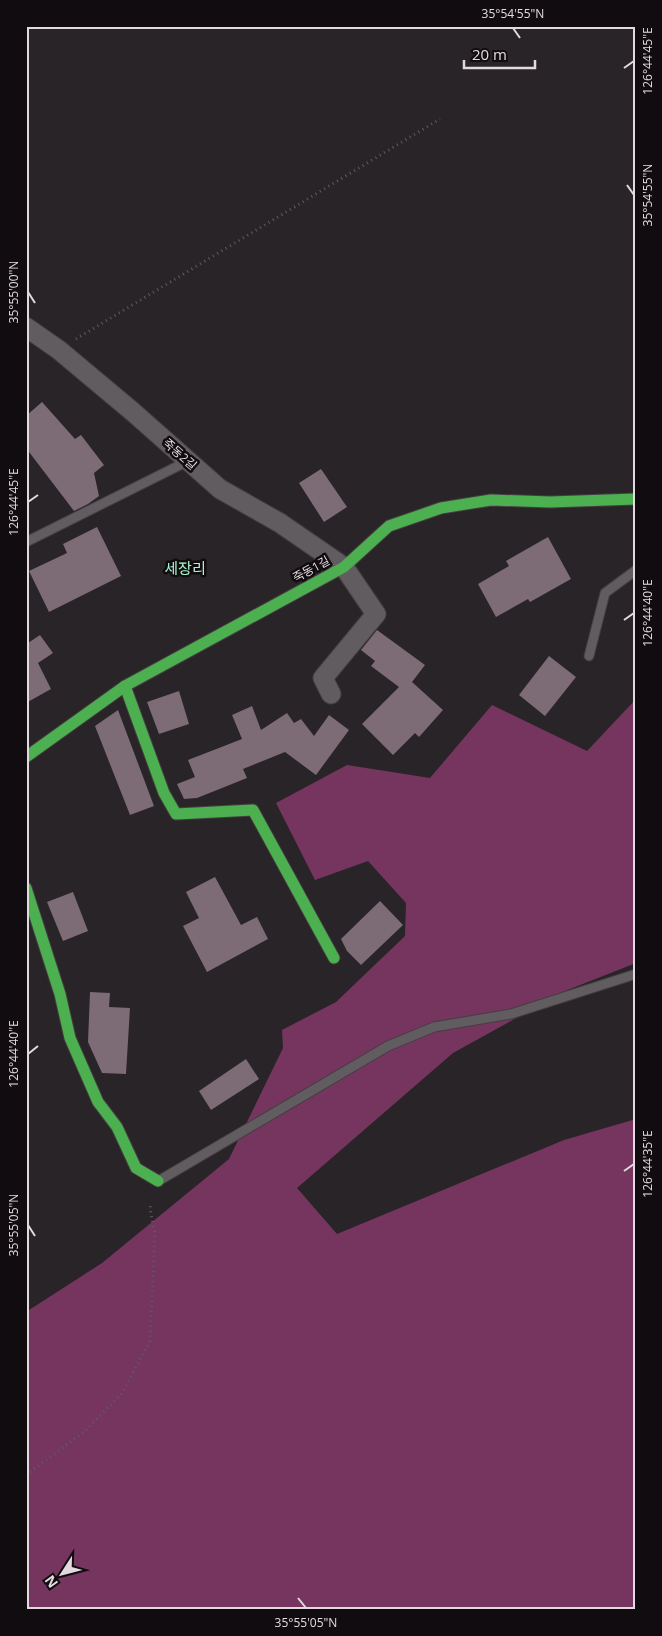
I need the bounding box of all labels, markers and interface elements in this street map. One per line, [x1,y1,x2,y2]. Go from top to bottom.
text: 35°54'55"N [482,5,544,22]
text: 126°44'45"E [639,27,656,95]
scale bar [464,38,536,70]
text: 20 m [472,44,507,64]
text: 35°54'55"N [639,164,656,226]
text: 35°55'00"N [5,261,22,323]
street label: 죽동2길 [159,434,201,474]
text: 126°44'45"E [5,468,22,536]
street label: 죽동1길 [289,552,333,586]
district label: 세장리 [164,558,206,578]
text: 126°44'40"E [639,579,656,647]
text: 126°44'40"E [5,1020,22,1088]
text: 126°44'35"E [639,1130,656,1198]
text: 35°55'05"N [5,1194,22,1256]
north arrow [38,1548,88,1598]
text: N [40,1572,62,1592]
text: 35°55'05"N [275,1614,337,1631]

